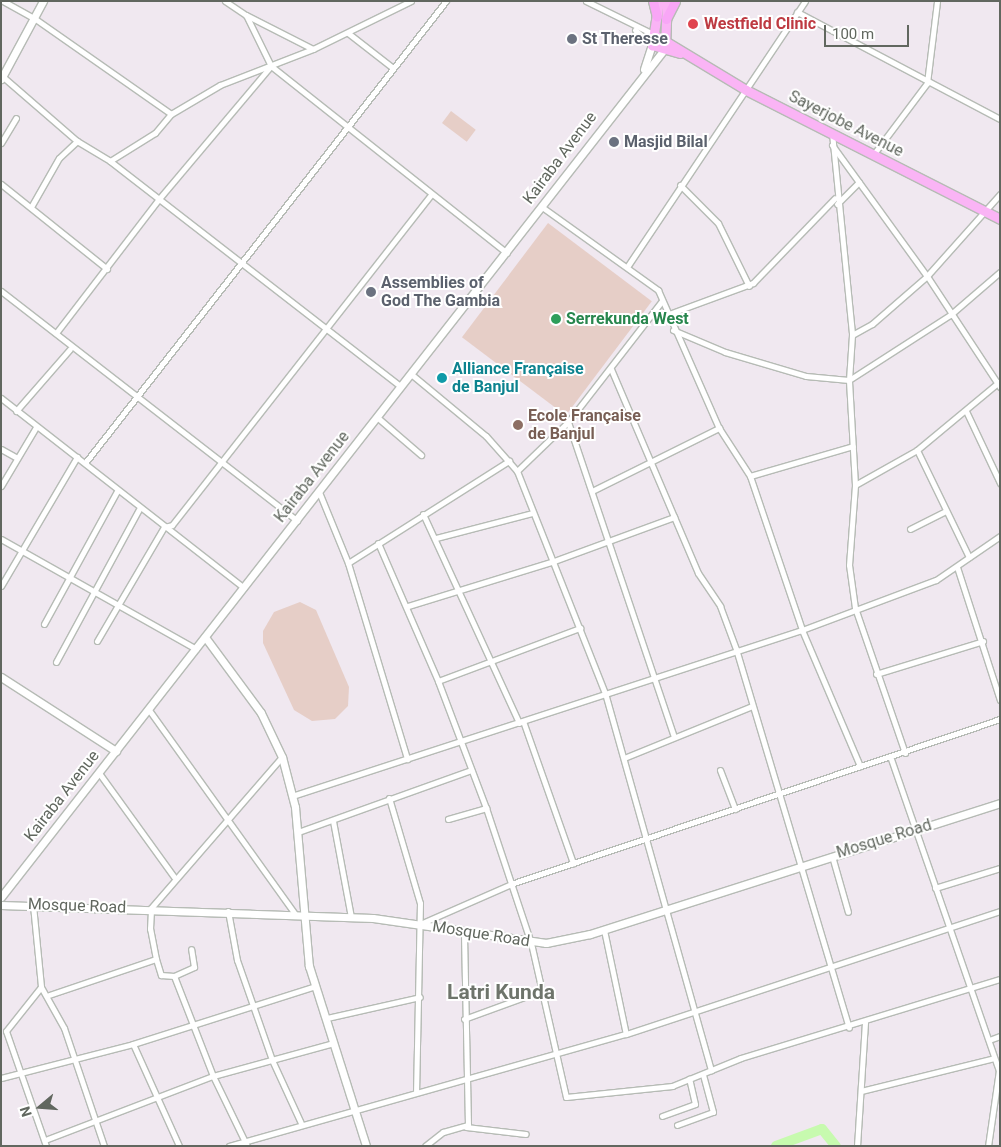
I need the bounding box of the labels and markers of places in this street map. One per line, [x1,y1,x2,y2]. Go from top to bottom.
place label: Westfield Clinic [704,14,816,34]
marker: Westfield Clinic [686,17,700,31]
place label: St Theresse [582,29,668,49]
marker: St Theresse [566,33,578,45]
place label: Masjid Bilal [624,132,708,152]
marker: Masjid Bilal [608,136,620,148]
place label: Assemblies of God The Gambia [381,273,501,311]
marker: Assemblies of God The Gambia [365,286,377,298]
place label: Serrekunda West [566,309,689,329]
marker: Serrekunda West [550,313,562,325]
place label: Alliance Française de Banjul [452,359,584,397]
marker: Alliance Française de Banjul [436,372,448,384]
place label: Ecole Française de Banjul [528,406,641,444]
marker: Ecole Française de Banjul [512,419,524,431]

